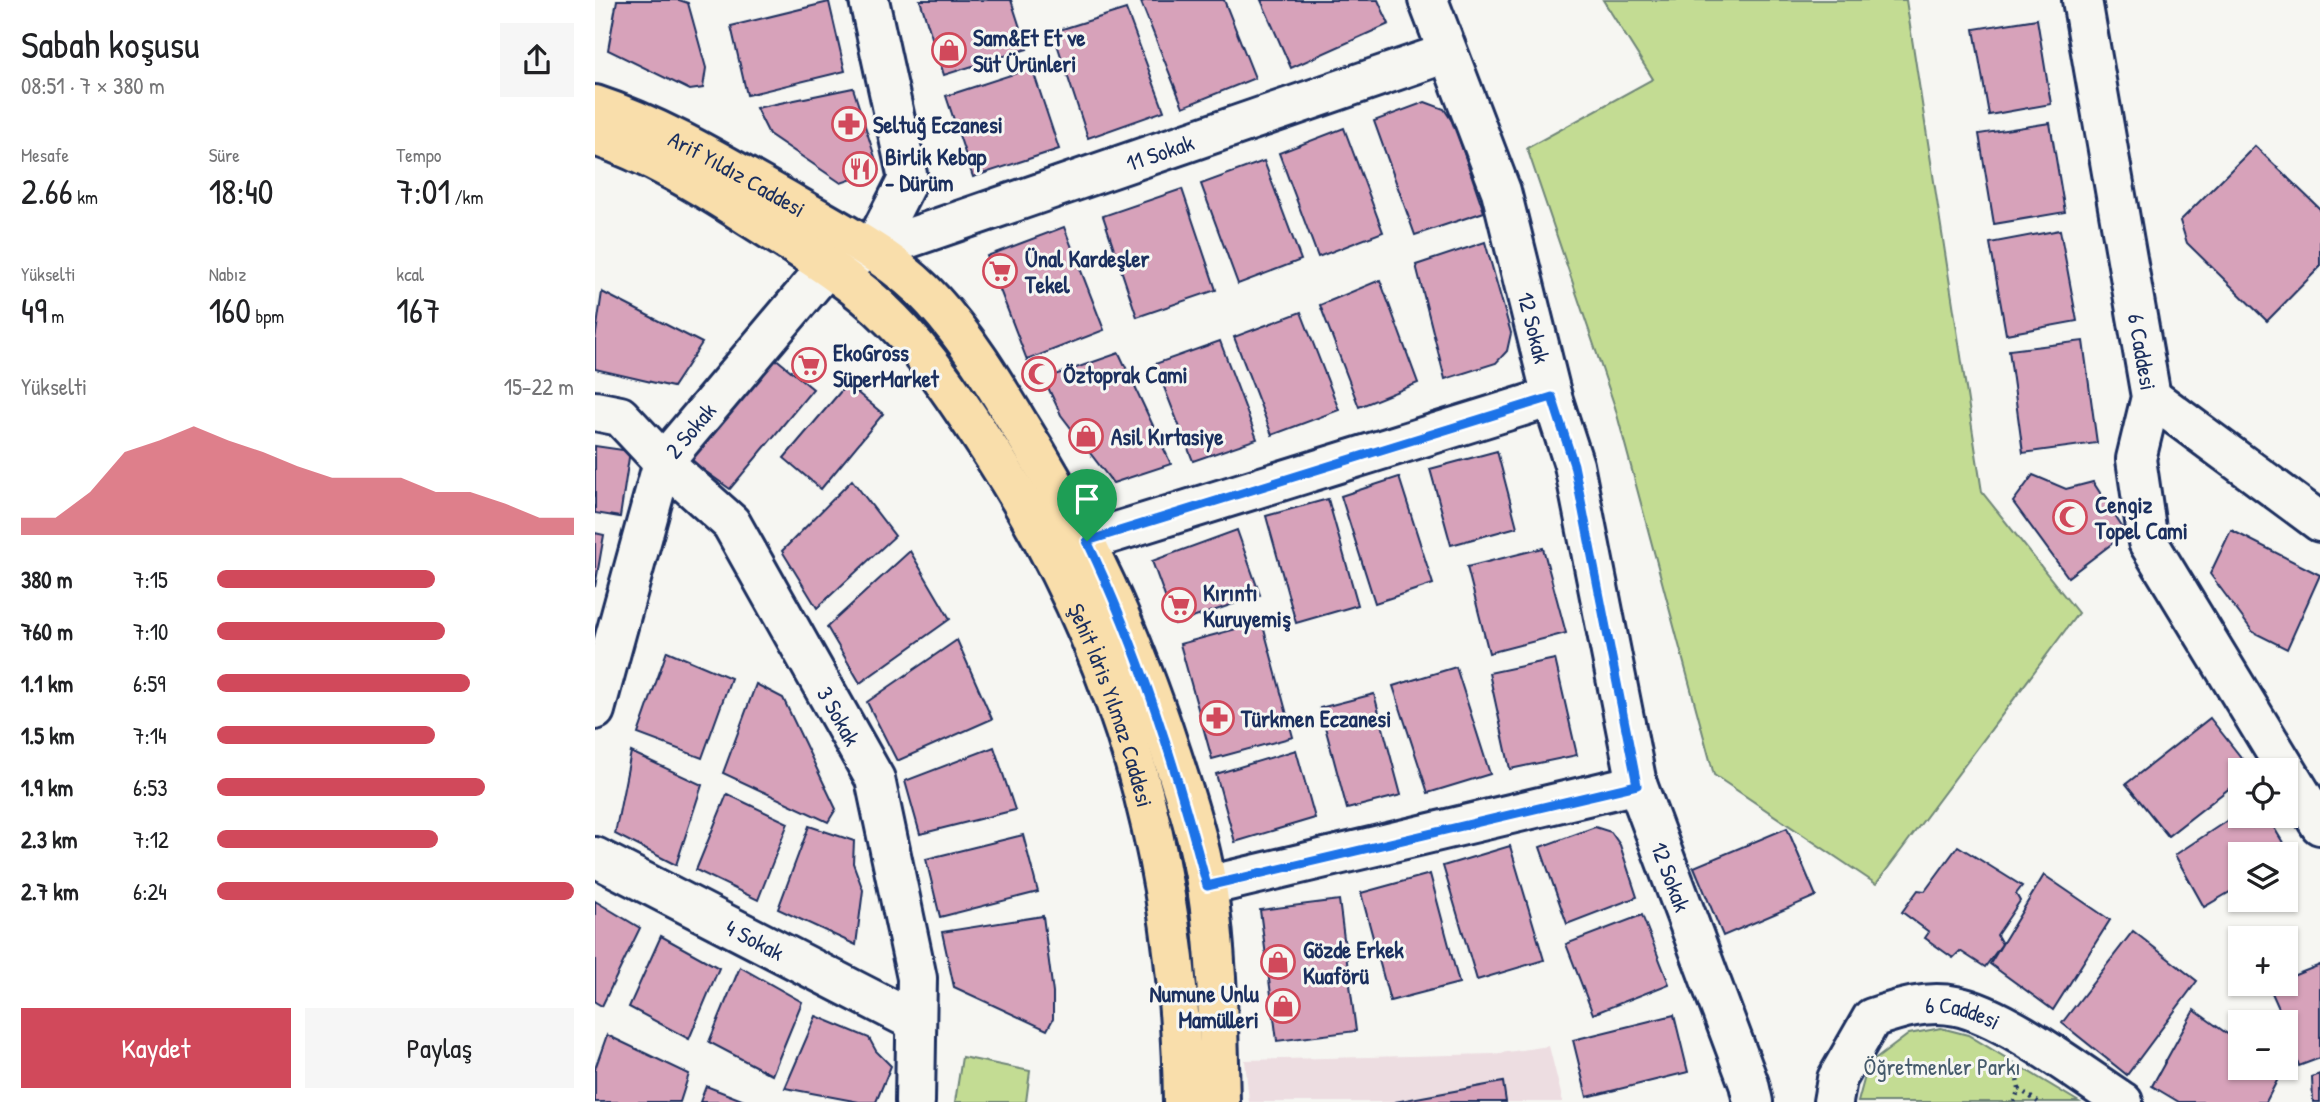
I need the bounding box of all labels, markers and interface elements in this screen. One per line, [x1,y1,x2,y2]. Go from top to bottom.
text: Sabah koşusu [21,18,199,70]
place label: Sam&Et Et ve Süt Ürünleri [973,22,1086,79]
button: share [500,23,574,97]
shop icon: Sam&Et Et ve Süt Ürünleri [930,31,968,69]
text: 08:51 · 7 × 380 m [21,70,165,101]
pharmacy icon: Seltuğ Eczanesi [830,105,868,143]
place label: Seltuğ Eczanesi [873,109,1003,141]
street label: Arif Yıldız Caddesi [664,123,811,224]
street label: 11 Sokak [1121,126,1198,178]
place label: Birlik Kebap - Dürüm [885,141,986,198]
text: Mesafe [21,142,69,168]
text: Süre [209,142,240,168]
text: Tempo [396,142,442,168]
restaurant icon: Birlik Kebap - Dürüm [841,150,879,188]
text: 2.66 [21,168,73,215]
text: 18:40 [209,168,273,215]
text: 7:01 [396,168,450,215]
text: km [73,184,98,210]
text: /km [450,184,483,210]
place label: Ünal Kardeşler Tekel [1024,243,1150,300]
supermarket icon: Ünal Kardeşler Tekel [981,252,1019,290]
text: Yükselti [21,261,76,287]
text: Nabız [209,261,246,287]
text: kcal [396,261,424,287]
text: 49 [21,287,47,334]
text: 160 [209,287,251,334]
text: 167 [396,287,440,334]
street label: 12 Sokak [1511,289,1559,367]
text: m [47,303,64,329]
text: bpm [251,303,284,329]
street label: 6 Caddesi [2121,311,2165,392]
place label: EkoGross SüperMarket [833,337,940,395]
supermarket icon: EkoGross SüperMarket [790,346,828,384]
mosque icon: Öztoprak Cami [1020,355,1058,393]
place label: Öztoprak Cami [1063,359,1188,391]
text: Yükselti [21,371,87,402]
text: 15–22 m [504,371,574,402]
street label: 2 Sokak [657,395,723,464]
shop icon: Asil Kırtasiye [1067,417,1105,455]
place label: Asil Kırtasiye [1111,421,1224,453]
pin [1057,469,1117,541]
icon: arrive [1068,480,1106,518]
place label: Cengiz Topel Cami [2094,489,2188,547]
mosque icon: Cengiz Topel Cami [2051,498,2089,536]
text: 380 m [21,564,73,595]
text: 7:15 [133,564,168,595]
place label: Kırıntı Kuruyemiş [1203,577,1291,635]
supermarket icon: Kırıntı Kuruyemiş [1160,586,1198,624]
street label: Şehit İdris Yılmaz Caddesi [1061,598,1162,810]
text: 760 m [21,616,73,647]
text: 7:10 [133,616,168,647]
text: 1.1 km [21,668,73,699]
text: 6:59 [133,668,166,699]
street label: 3 Sokak [810,680,869,751]
pharmacy icon: Türkmen Eczanesi [1198,699,1236,737]
place label: Türkmen Eczanesi [1240,703,1391,734]
text: 1.5 km [21,720,74,751]
text: 7:14 [133,720,167,751]
map controls [2228,758,2298,1080]
button: locate [2228,758,2298,828]
text: 1.9 km [21,772,73,803]
text: 6:53 [133,772,168,803]
text: 2.3 km [21,824,77,855]
text: 7:12 [133,824,169,855]
street label: 12 Sokak [1644,837,1699,916]
button: layers [2228,842,2298,912]
text: 2.7 km [21,876,79,907]
text: 6:24 [133,876,167,907]
street label: 4 Sokak [720,911,790,967]
button: + [2228,926,2298,996]
place label: Gözde Erkek Kuaförü [1303,934,1404,991]
shop icon: Gözde Erkek Kuaförü [1259,943,1297,981]
place label: Numune Unlu Mamülleri [1150,978,1260,1035]
shop icon: Numune Unlu Mamülleri [1264,987,1302,1025]
street label: 6 Caddesi [1924,988,2006,1036]
button: Kaydet [21,1008,291,1088]
button: Paylaş [305,1008,574,1088]
button: − [2228,1010,2298,1080]
park label: Öğretmenler Parkı [1863,1051,2021,1082]

